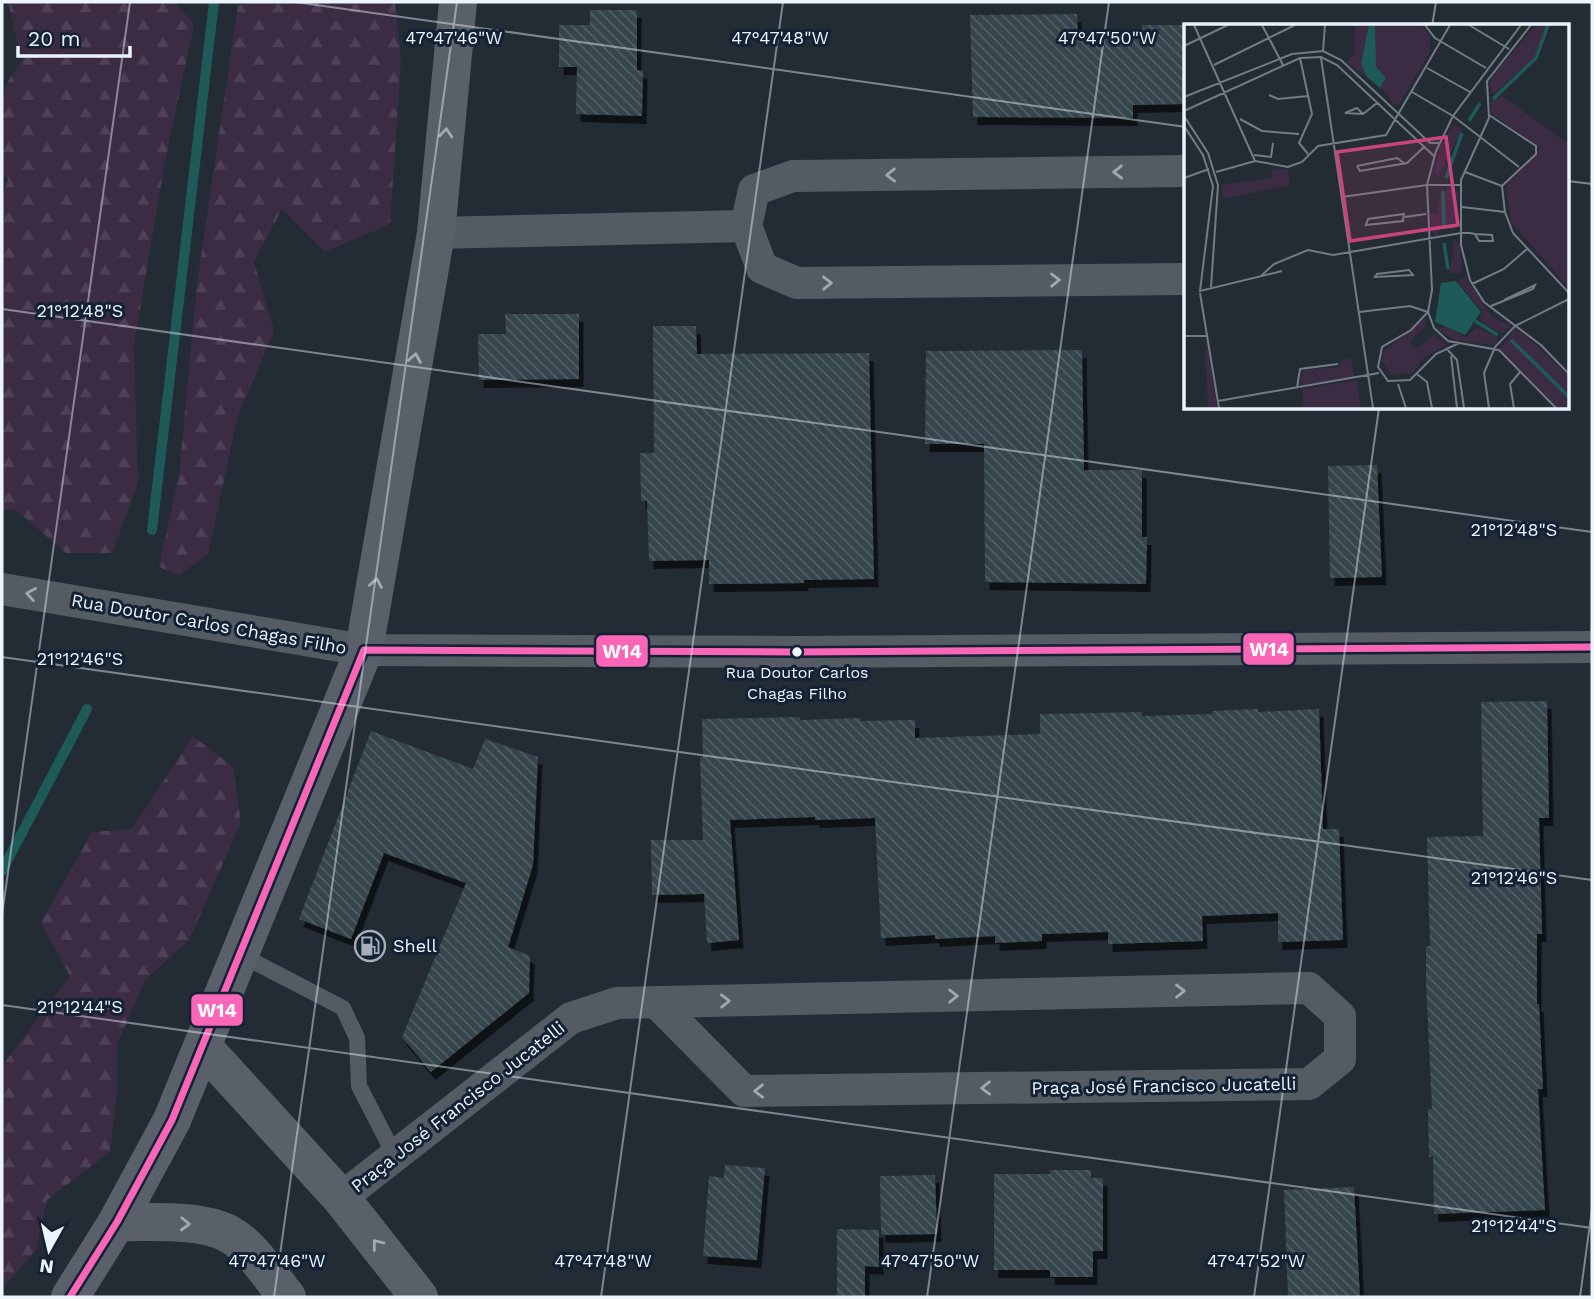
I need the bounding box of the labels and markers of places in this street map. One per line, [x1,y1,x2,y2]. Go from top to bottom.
marker: Rua Doutor Carlos Chagas Filho [790,645,804,659]
place label: Rua Doutor Carlos Chagas Filho [726,663,868,703]
fuel station icon: Shell [353,929,387,963]
place label: Shell [393,935,438,956]

